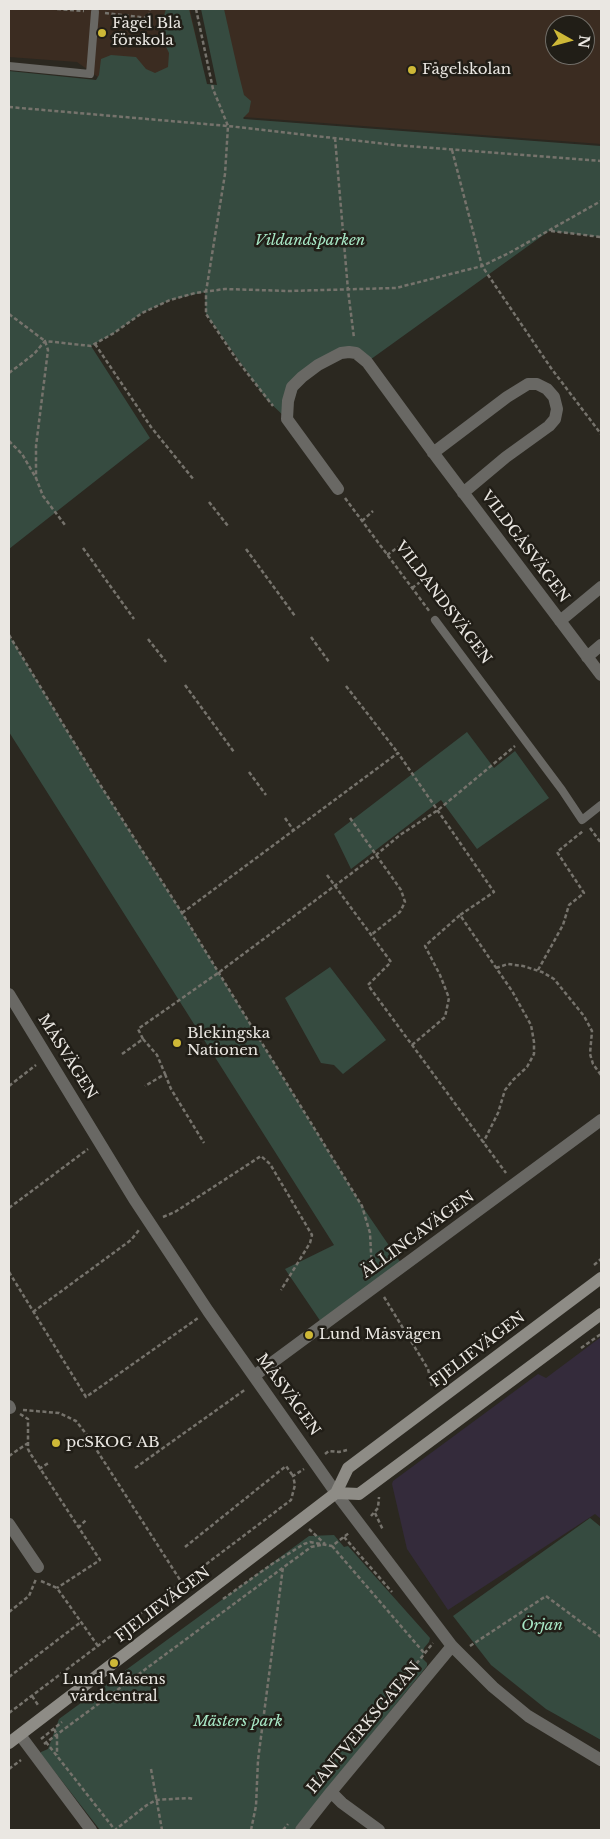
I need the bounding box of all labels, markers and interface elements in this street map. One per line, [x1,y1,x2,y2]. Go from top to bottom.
place label: Fågel Blå förskola [112,15,181,50]
north arrow [545,15,595,65]
marker: Fågel Blå förskola [96,27,108,39]
text: N [574,34,594,49]
place label: Fågelskolan [422,61,511,79]
marker: Fågelskolan [406,64,418,76]
park label: Vildandsparken [255,232,365,250]
street label: VILDGÅSVÄGEN [477,487,573,607]
street label: VILDANDSVÄGEN [391,538,495,668]
street label: MÅSVÄGEN [34,1011,100,1103]
place label: Blekingska Nationen [187,1025,270,1060]
marker: Blekingska Nationen [171,1037,183,1049]
street label: ÄLLINGAVÄGEN [358,1188,478,1282]
street label: FJELIEVÄGEN [427,1308,529,1392]
place label: Lund Måsvägen [319,1326,441,1344]
marker: Lund Måsvägen [303,1329,315,1341]
street label: MÅSVÄGEN [252,1351,324,1439]
place label: pcSKOG AB [66,1434,160,1452]
marker: pcSKOG AB [50,1437,62,1449]
street label: FJELIEVÄGEN [112,1563,214,1647]
park label: Örjan [521,1617,563,1635]
marker: Lund Måsens vårdcentral [108,1657,120,1669]
street label: HANTVERKSGATAN [304,1659,424,1797]
place label: Lund Måsens vårdcentral [63,1671,165,1706]
park label: Mästers park [193,1713,283,1731]

